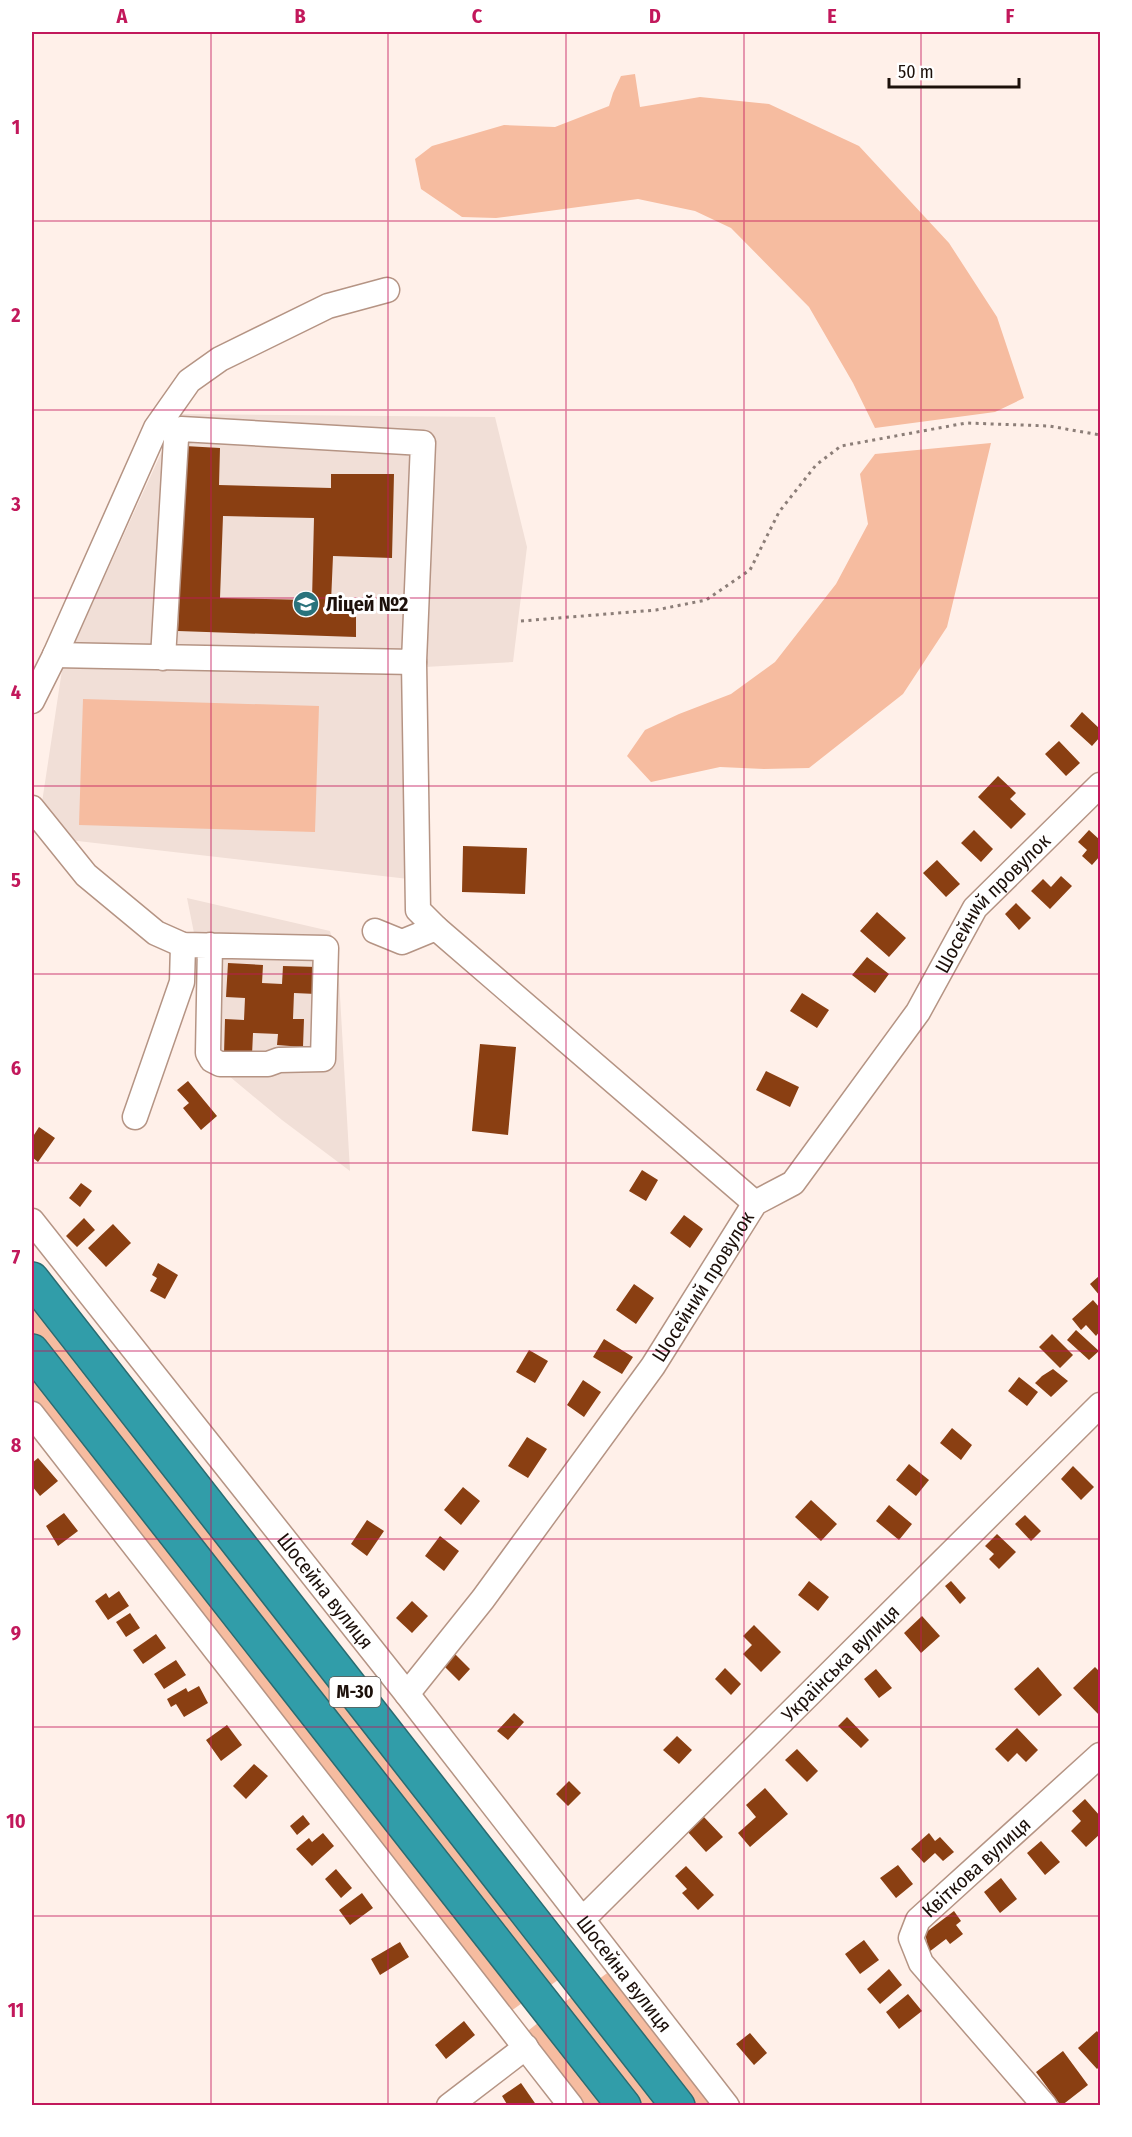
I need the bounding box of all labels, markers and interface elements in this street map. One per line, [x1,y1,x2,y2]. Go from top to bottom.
text: A [116,4,129,28]
text: B [294,4,306,28]
text: C [472,4,483,28]
text: D [649,4,661,28]
text: E [827,4,837,28]
text: F [1006,4,1015,28]
scale bar [889,51,1020,89]
text: 50 m [898,61,934,83]
text: 1 [12,115,20,139]
text: 2 [10,303,21,327]
text: 3 [10,492,21,516]
school or university icon: Ліцей №2 [291,589,321,619]
place label: Ліцей №2 [326,592,408,616]
text: 4 [11,680,21,704]
street label: Шосейний провулок [930,828,1056,977]
text: 5 [11,868,21,892]
text: 6 [11,1056,21,1080]
street label: Шосейний провулок [647,1206,759,1366]
text: 7 [12,1245,21,1269]
text: 8 [11,1433,22,1457]
street label: Шосейна вулиця [272,1528,378,1654]
street label: Українська вулиця [776,1599,904,1727]
text: 9 [11,1621,21,1645]
road number: М-30 [330,1677,380,1707]
text: 10 [6,1809,26,1833]
street label: Квіткова вулиця [917,1812,1035,1923]
street label: Шосейна вулиця [572,1911,677,2037]
text: 11 [8,1998,24,2022]

